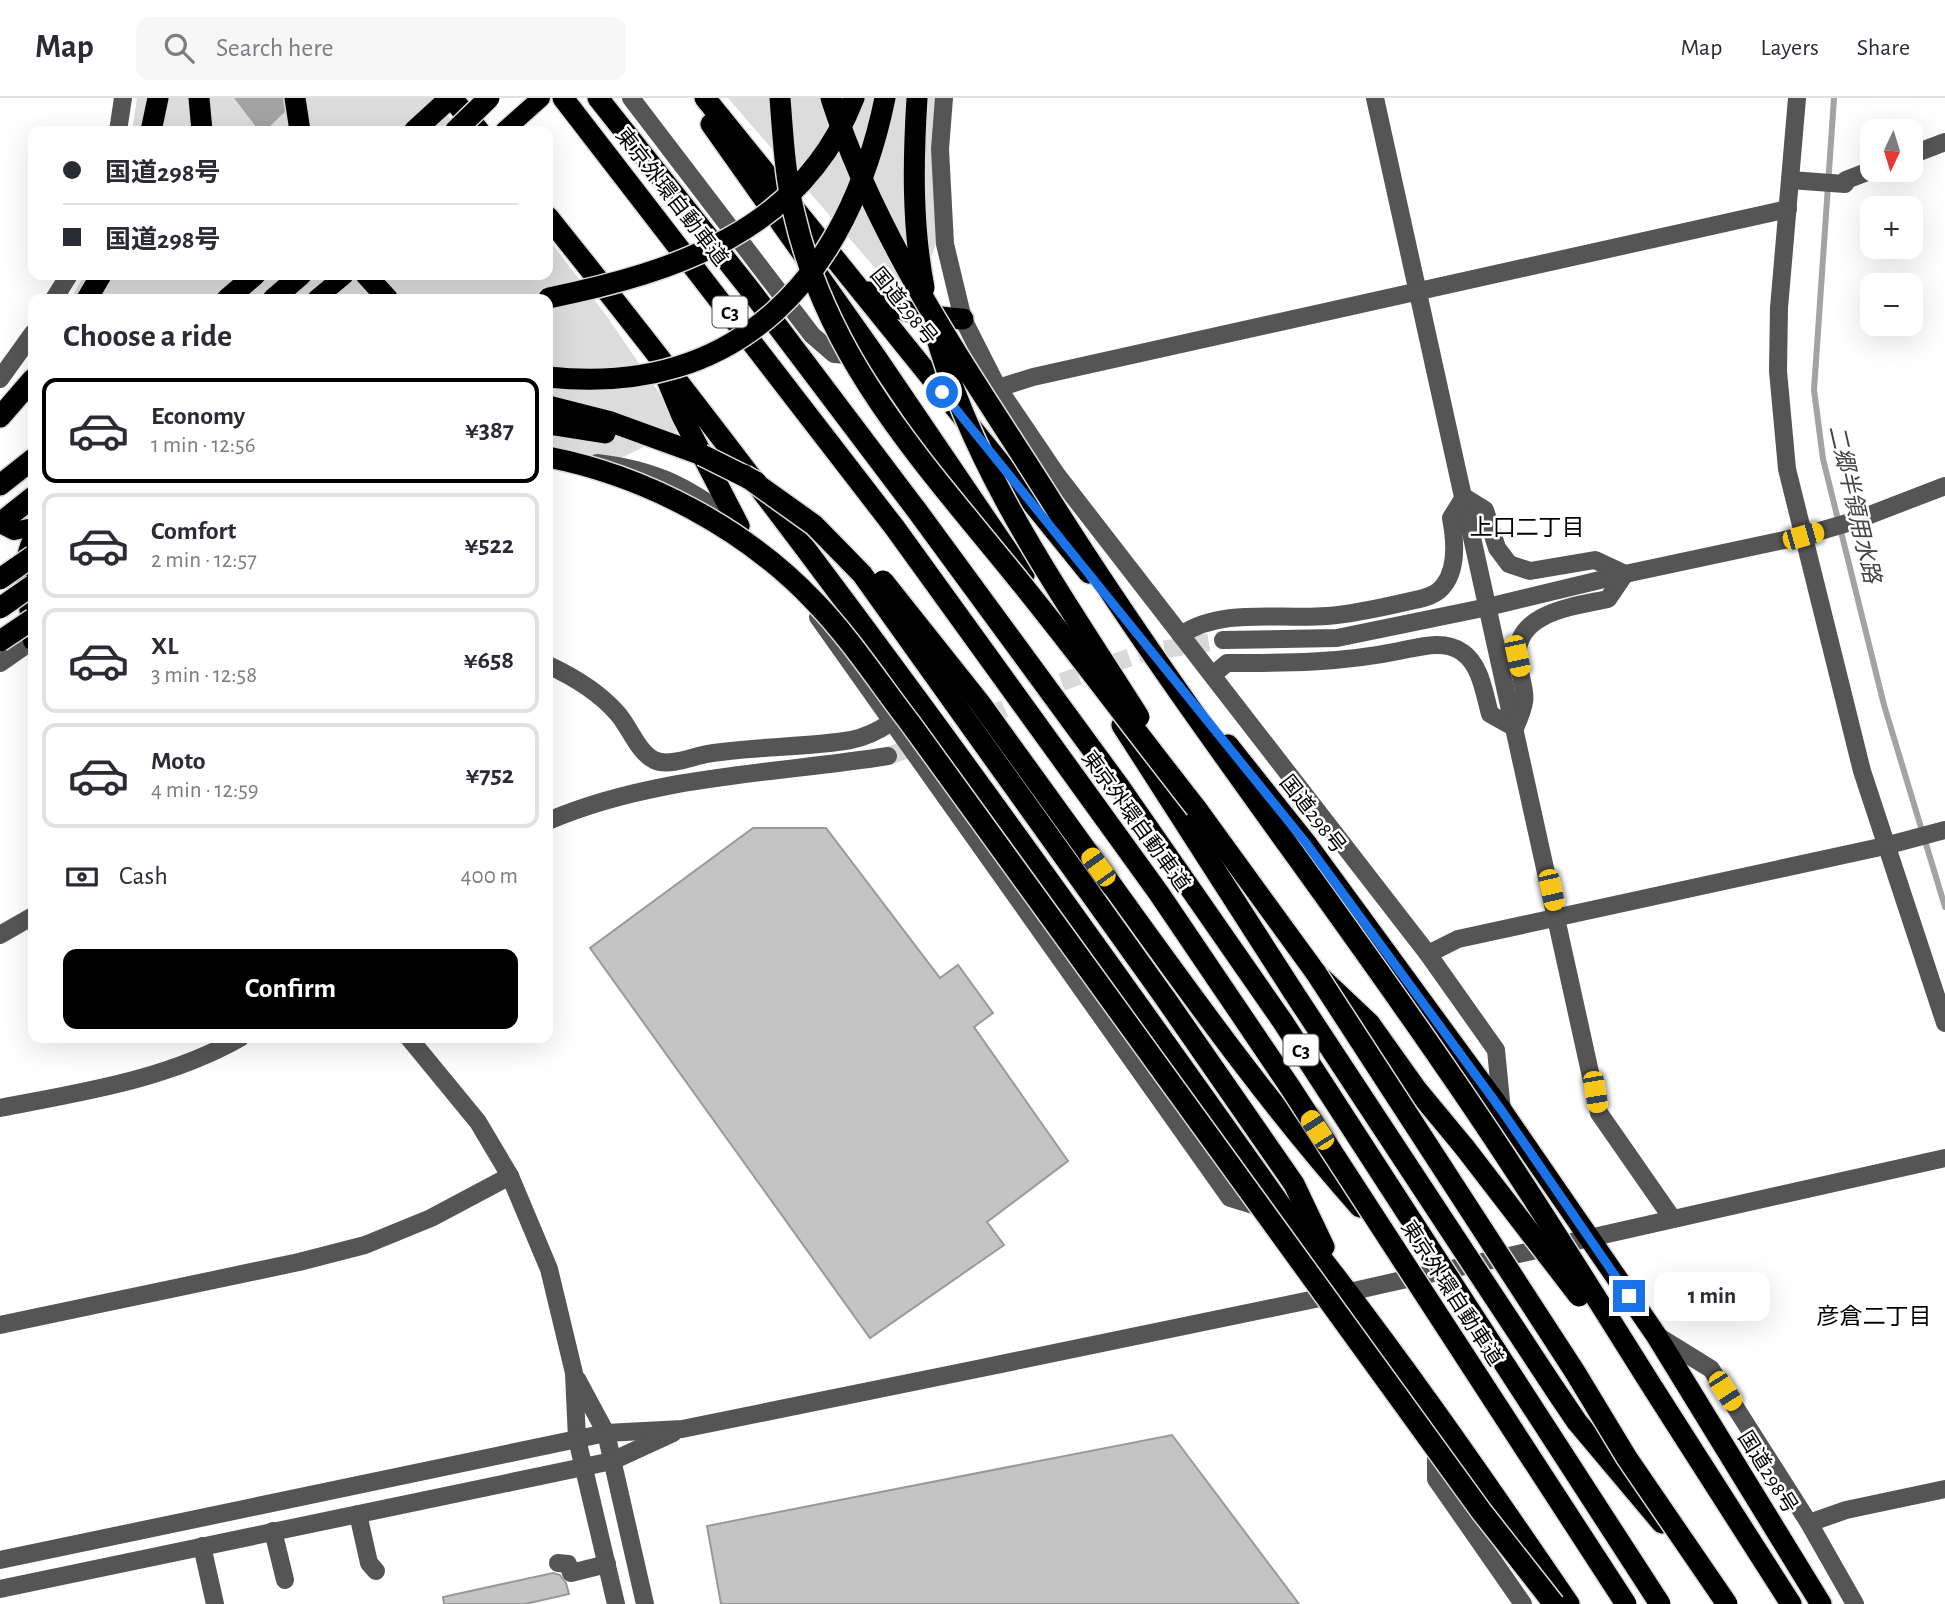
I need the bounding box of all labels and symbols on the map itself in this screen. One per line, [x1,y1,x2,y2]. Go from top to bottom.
north arrow [1860,119,1923,182]
street label: 東京外環自動車道 [612,124,732,270]
street label: 国道298号 [866,263,942,349]
road number: C3 [712,296,748,328]
route start [926,376,958,408]
water label: 二郷半領用水路 [1824,423,1885,587]
district label: 上口二丁目 [1470,515,1585,540]
car [1780,520,1827,552]
car [1503,633,1532,679]
street label: 東京外環自動車道 [1078,747,1194,895]
street label: 国道298号 [1276,771,1350,857]
car [1078,844,1119,890]
car [1537,867,1566,913]
road number: C3 [1284,1034,1318,1066]
car [1582,1069,1609,1115]
car [1297,1107,1338,1153]
street label: 東京外環自動車道 [1397,1217,1507,1369]
callout: 1 min [1654,1272,1769,1320]
route end [1613,1280,1645,1312]
district label: 彦倉二丁目 [1817,1304,1932,1329]
car [1705,1368,1746,1414]
street label: 国道298号 [1734,1427,1802,1517]

